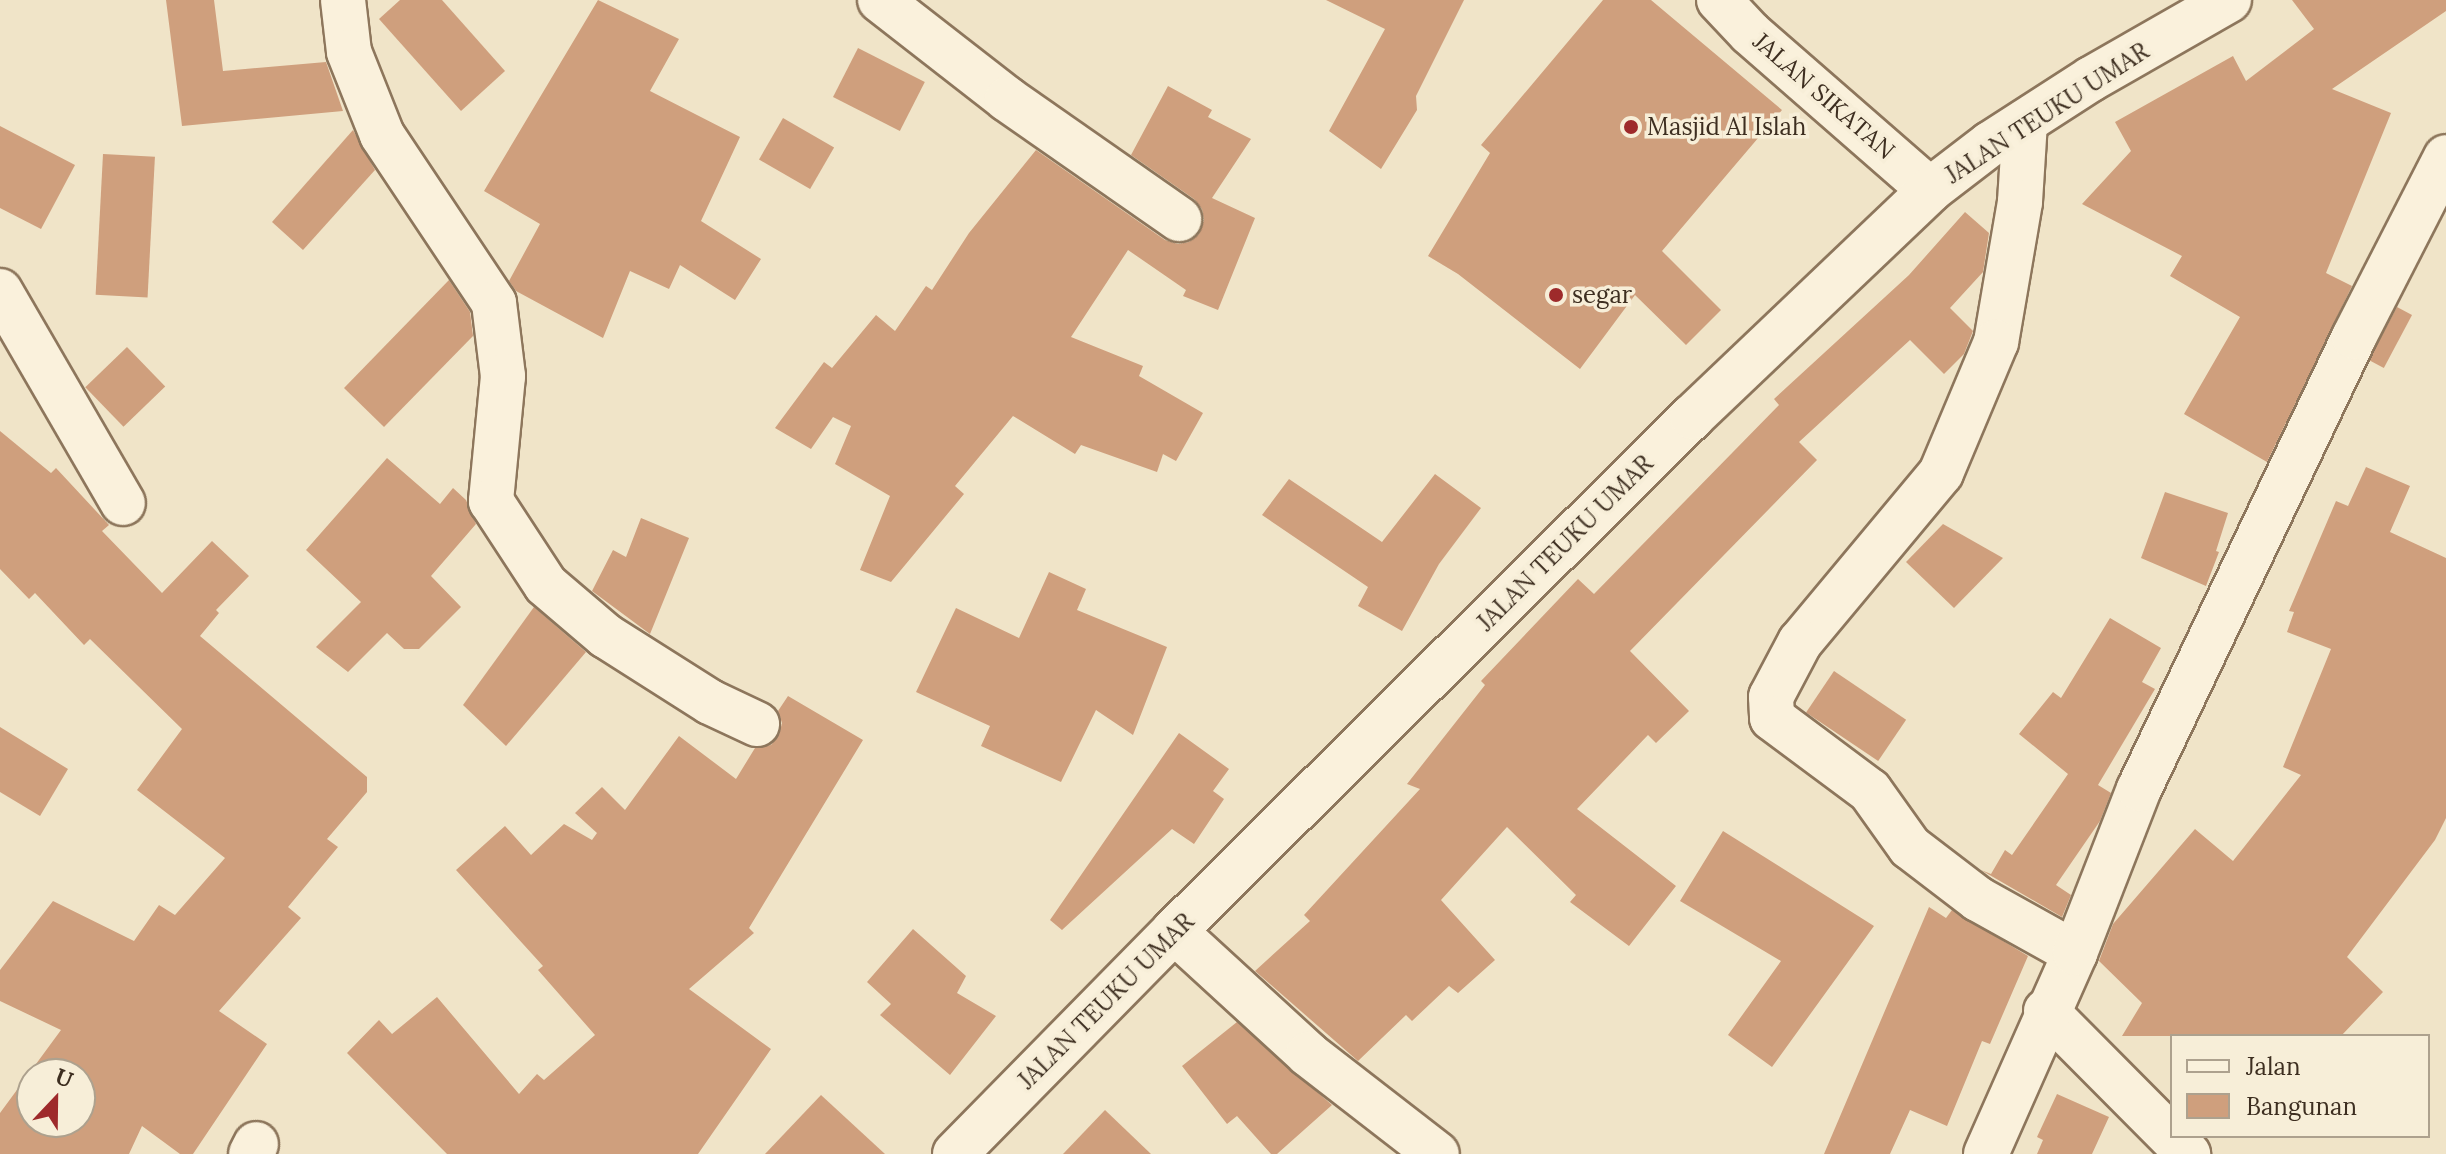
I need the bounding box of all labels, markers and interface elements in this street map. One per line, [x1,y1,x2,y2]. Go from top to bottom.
street label: JALAN SIKATAN [1747,27,1901,165]
street label: JALAN TEUKU UMAR [1940,37,2154,189]
place label: Masjid Al Islah [1647,113,1806,141]
marker: Masjid Al Islah [1622,118,1640,136]
place label: segar [1572,281,1632,309]
marker: segar [1547,286,1565,304]
street label: JALAN TEUKU UMAR [1471,449,1659,637]
street label: JALAN TEUKU UMAR [1012,907,1200,1095]
legend [2170,1034,2430,1138]
text: Jalan [2246,1051,2300,1082]
north arrow [16,1058,96,1138]
text: U [51,1061,77,1094]
text: Bangunan [2246,1091,2357,1122]

